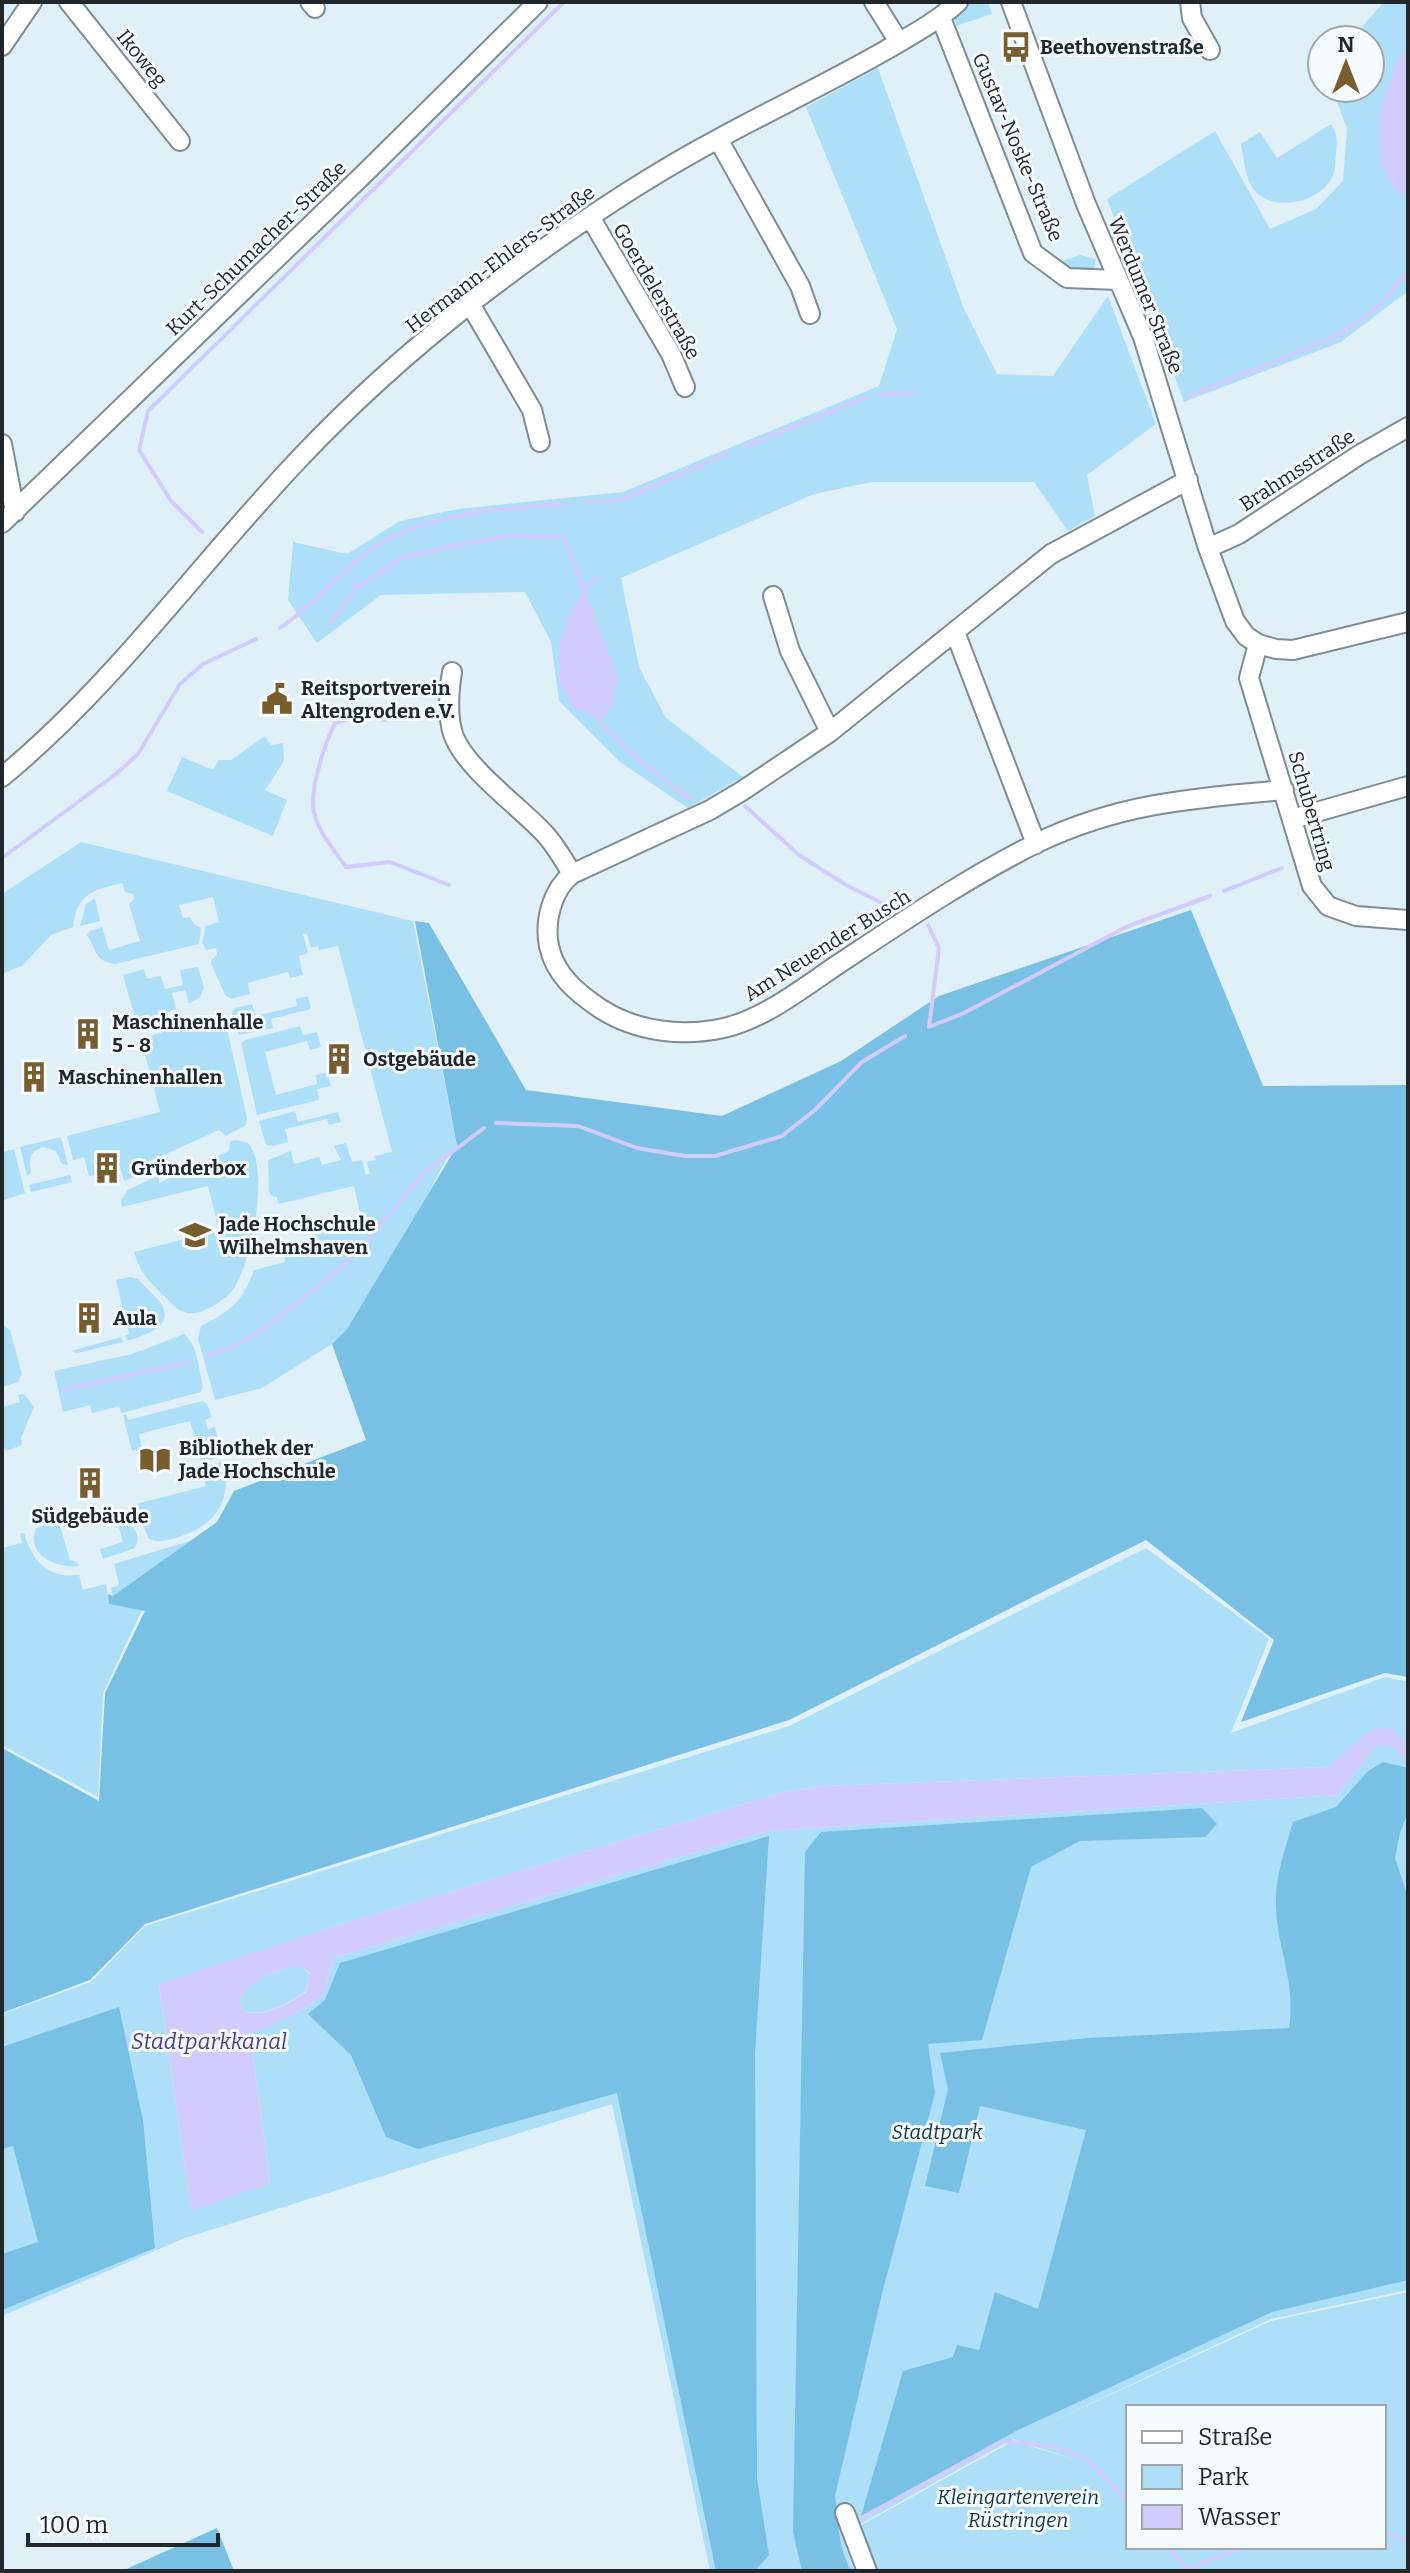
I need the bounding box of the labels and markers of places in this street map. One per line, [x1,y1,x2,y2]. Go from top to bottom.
bus stop icon: Beethovenstraße [999,30,1033,64]
place label: Beethovenstraße [1040,35,1204,59]
place label: Reitsportverein Altengroden e.V. [301,676,455,723]
public building icon: Reitsportverein Altengroden e.V. [260,682,294,716]
place label: Maschinenhalle 5 - 8 [112,1010,263,1057]
building icon: Maschinenhalle 5 - 8 [71,1017,105,1051]
building icon: Ostgebäude [322,1042,356,1076]
place label: Ostgebäude [363,1047,476,1071]
building icon: Maschinenhallen [17,1060,51,1094]
place label: Maschinenhallen [58,1065,222,1089]
building icon: Gründerbox [90,1151,124,1185]
place label: Gründerbox [131,1156,247,1180]
place label: Jade Hochschule Wilhelmshaven [218,1212,376,1259]
school or university icon: Jade Hochschule Wilhelmshaven [178,1218,212,1252]
building icon: Aula [72,1301,106,1335]
place label: Aula [113,1306,157,1330]
place label: Bibliothek der Jade Hochschule [178,1436,336,1483]
library icon: Bibliothek der Jade Hochschule [138,1443,172,1477]
building icon: Südgebäude [73,1466,107,1500]
place label: Südgebäude [31,1504,149,1528]

